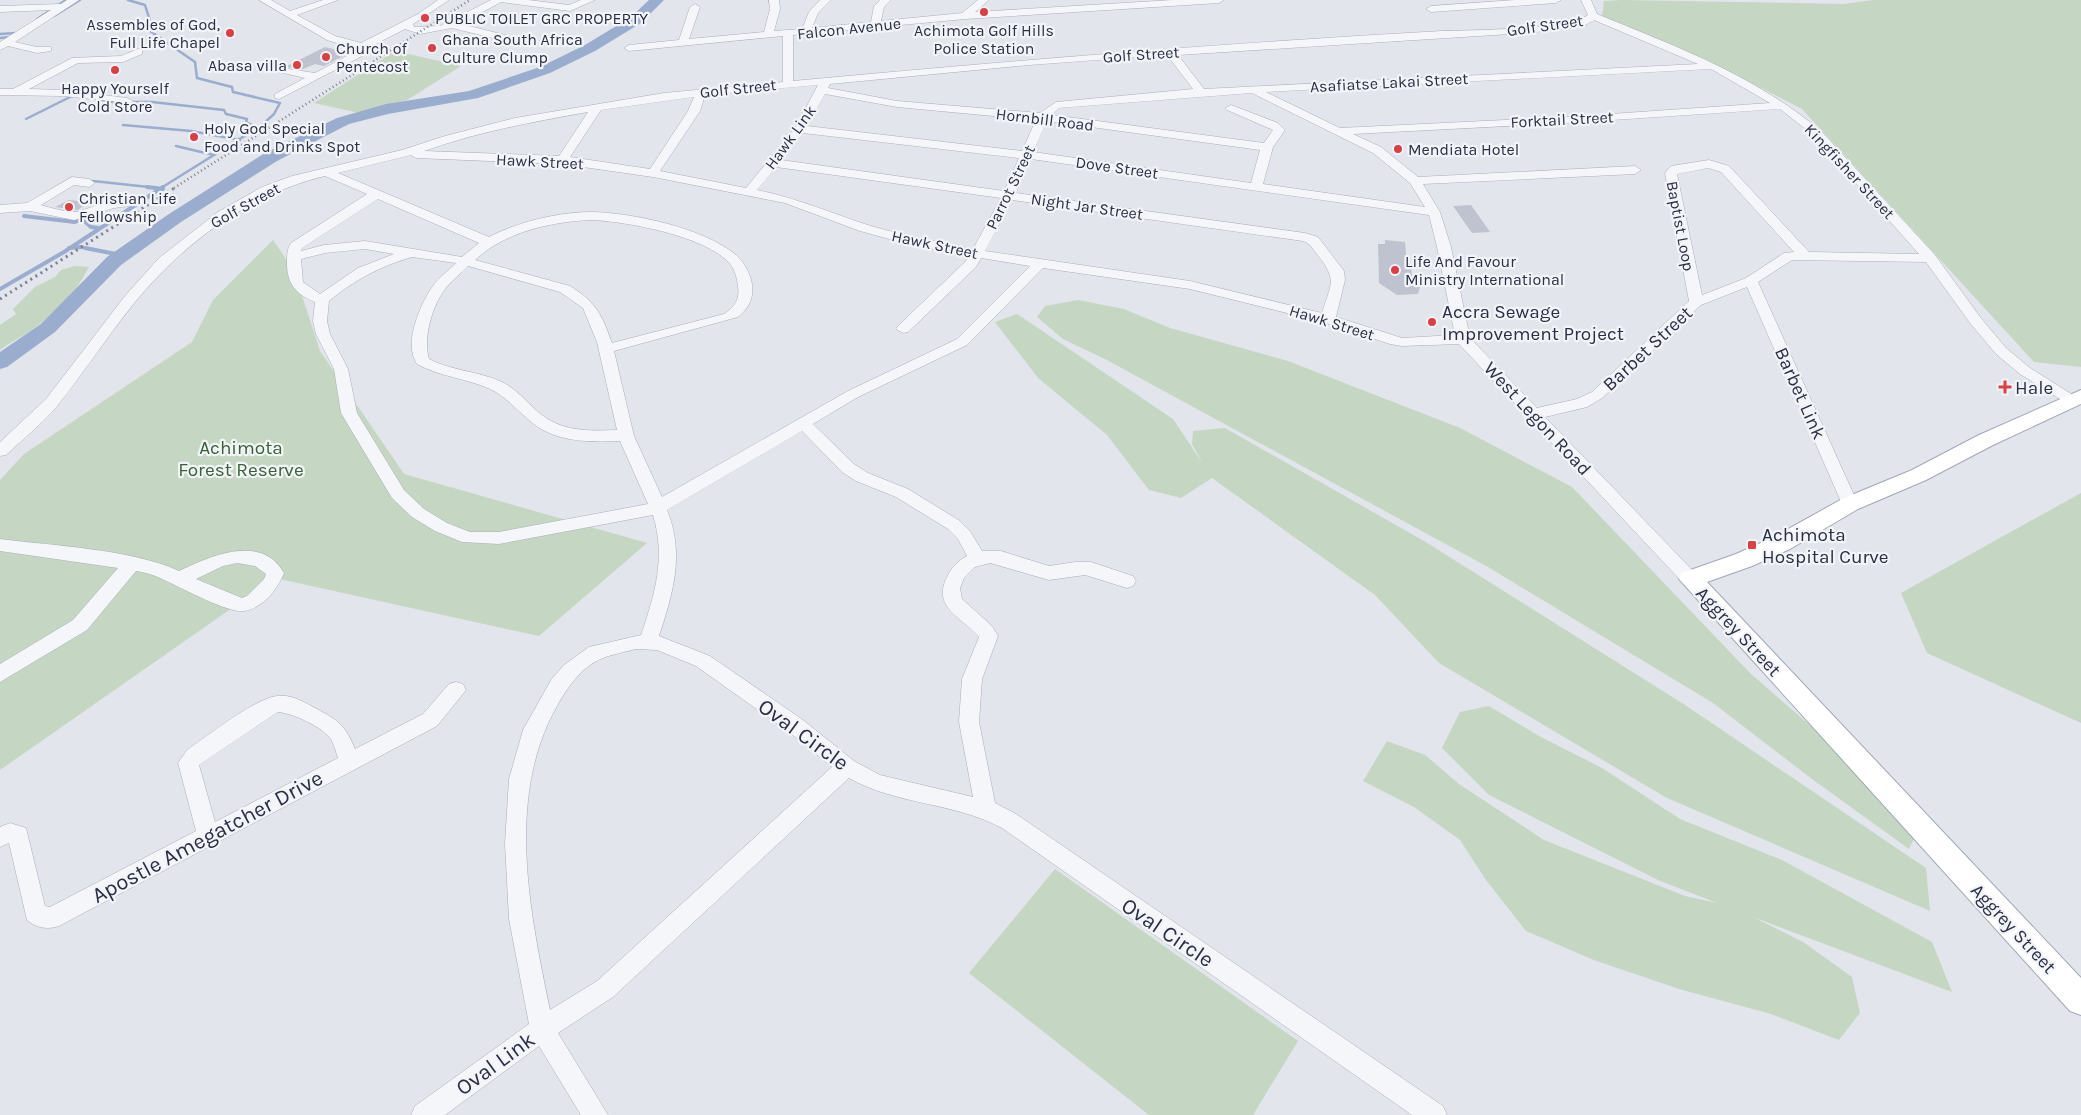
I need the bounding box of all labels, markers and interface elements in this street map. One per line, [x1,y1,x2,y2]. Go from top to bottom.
marker: Achimota Golf Hills Police Station [978,6,990,18]
place label: PUBLIC TOILET GRC PROPERTY [435,9,648,28]
street label: Golf Street [1506,11,1584,40]
marker: PUBLIC TOILET GRC PROPERTY [419,12,431,24]
street label: Falcon Avenue [796,14,902,43]
place label: Assembles of God, Full Life Chapel [87,15,220,52]
place label: Achimota Golf Hills Police Station [914,21,1054,58]
marker: Assembles of God, Full Life Chapel [224,27,236,39]
place label: Ghana South Africa Culture Clump [442,30,583,67]
place label: Church of Pentecost [336,39,408,76]
marker: Ghana South Africa Culture Clump [426,42,438,54]
street label: Golf Street [1102,42,1180,67]
marker: Church of Pentecost [320,51,332,63]
place label: Abasa villa [208,56,287,75]
marker: Abasa villa [291,59,303,71]
marker: Happy Yourself Cold Store [109,64,121,76]
street label: Asafiatse Lakai Street [1309,69,1469,96]
street label: Golf Street [699,75,777,102]
place label: Happy Yourself Cold Store [61,79,170,116]
street label: Hawk Link [761,101,820,173]
street label: Hornbill Road [995,104,1095,135]
street label: Forktail Street [1510,107,1614,132]
place label: Holy God Special Food and Drinks Spot [204,119,360,156]
street label: Kingfisher Street [1801,120,1899,223]
marker: Holy God Special Food and Drinks Spot [188,131,200,143]
place label: Mendiata Hotel [1408,140,1519,159]
street label: Parrot Street [982,142,1039,233]
marker: Mendiata Hotel [1392,143,1404,155]
street label: Hawk Street [496,150,584,173]
street label: Dove Street [1074,152,1159,183]
street label: Golf Street [207,179,283,232]
street label: Baptist Loop [1662,179,1699,273]
place label: Christian Life Fellowship [79,189,176,226]
street label: Night Jar Street [1030,189,1144,224]
marker: Christian Life Fellowship [63,201,75,213]
street label: Hawk Street [890,226,980,263]
place label: Life And Favour Ministry International [1405,252,1564,289]
marker: Life And Favour Ministry International [1389,264,1401,276]
street label: Hawk Street [1287,301,1377,344]
place label: Accra Sewage Improvement Project [1442,301,1624,345]
street label: Barbet Street [1599,302,1697,396]
marker: Accra Sewage Improvement Project [1426,316,1438,328]
street label: Barbet Link [1770,344,1830,443]
street label: West Legon Road [1479,357,1596,480]
place label: Hale [2015,377,2053,399]
marker: Hale [1999,381,2011,393]
park label: Achimota Forest Reserve [178,437,304,481]
place label: Achimota Hospital Curve [1762,524,1889,568]
marker: Achimota Hospital Curve [1746,539,1758,551]
street label: Aggrey Street [1691,582,1785,681]
street label: Oval Circle [753,693,854,776]
street label: Apostle Amegatcher Drive [88,765,327,909]
street label: Aggrey Street [1966,879,2060,978]
street label: Oval Circle [1116,893,1218,973]
street label: Oval Link [451,1026,540,1101]

